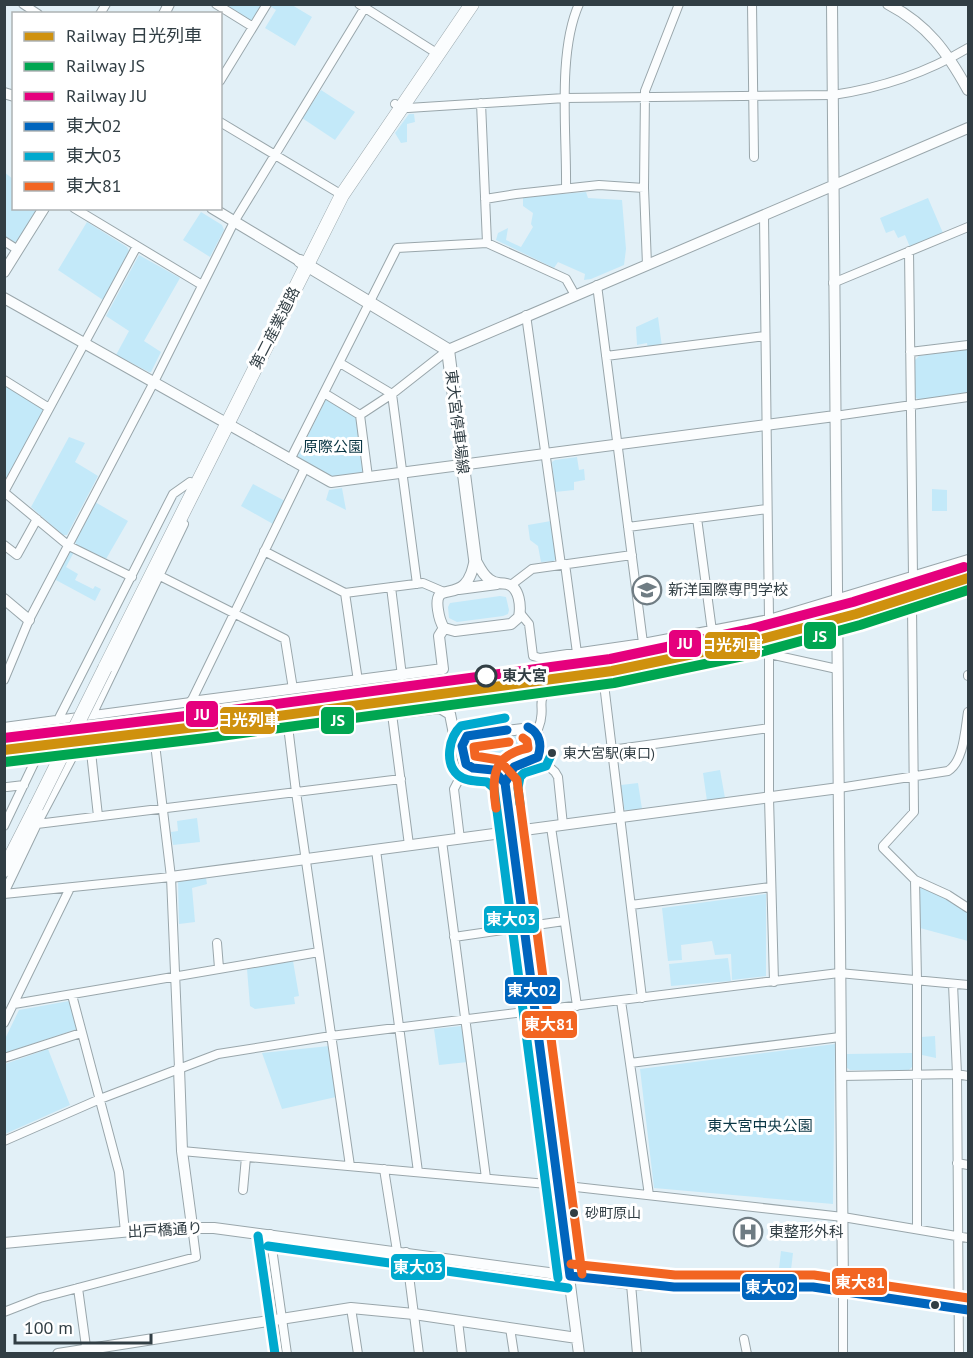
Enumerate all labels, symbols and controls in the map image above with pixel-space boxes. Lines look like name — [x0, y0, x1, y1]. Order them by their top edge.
legend — [12, 12, 222, 210]
text: Railway 日光列車 — [66, 24, 202, 47]
text: Railway JS — [66, 54, 145, 77]
text: Railway JU — [66, 84, 147, 107]
text: 東大02 — [66, 114, 122, 137]
text: 東大03 — [66, 144, 122, 167]
text: 東大81 — [66, 174, 122, 197]
street label: 第二産業道路 — [246, 283, 303, 372]
street label: 東大宮停車場線 — [442, 369, 473, 475]
park label: 原際公園 — [303, 437, 363, 456]
school or university icon: 新洋国際専門学校 — [631, 574, 663, 606]
place label: 新洋国際専門学校 — [668, 580, 788, 599]
line badge: JS — [803, 621, 837, 650]
text: JS — [812, 626, 827, 646]
line badge: JU — [668, 629, 702, 658]
line badge: 日光列車 — [704, 631, 761, 660]
text: JU — [676, 633, 693, 653]
text: 日光列車 — [700, 635, 764, 655]
marker: 東大宮 — [475, 665, 497, 687]
place label: 東大宮 — [502, 666, 547, 685]
line badge: JU — [185, 700, 219, 728]
text: JU — [193, 704, 210, 724]
line badge: 日光列車 — [219, 706, 276, 735]
line badge: JS — [320, 706, 355, 735]
text: 日光列車 — [216, 710, 280, 730]
text: JS — [330, 710, 345, 730]
place label: 東大宮駅(東口) — [563, 744, 655, 762]
marker: 東大宮駅(東口) — [546, 747, 558, 759]
line badge: 東大03 — [483, 905, 540, 934]
text: 東大03 — [486, 909, 536, 929]
line badge: 東大02 — [504, 976, 561, 1005]
text: 東大02 — [507, 980, 557, 1000]
line badge: 東大81 — [521, 1010, 578, 1039]
text: 東大81 — [524, 1014, 574, 1034]
park label: 東大宮中央公園 — [707, 1116, 813, 1135]
place label: 砂町原山 — [585, 1204, 641, 1222]
marker: 砂町原山 — [568, 1207, 580, 1219]
hospital icon: 東整形外科 — [732, 1216, 764, 1248]
street label: 出戸橋通り — [127, 1218, 203, 1241]
place label: 東整形外科 — [769, 1222, 844, 1241]
line badge: 東大03 — [390, 1253, 446, 1281]
text: 東大03 — [393, 1257, 443, 1277]
line badge: 東大81 — [831, 1267, 888, 1296]
text: 東大81 — [835, 1272, 885, 1292]
line badge: 東大02 — [741, 1273, 798, 1301]
text: 東大02 — [745, 1277, 795, 1297]
unlabelled marker — [929, 1299, 941, 1311]
scale bar — [15, 1307, 152, 1345]
text: 100 m — [24, 1316, 73, 1339]

